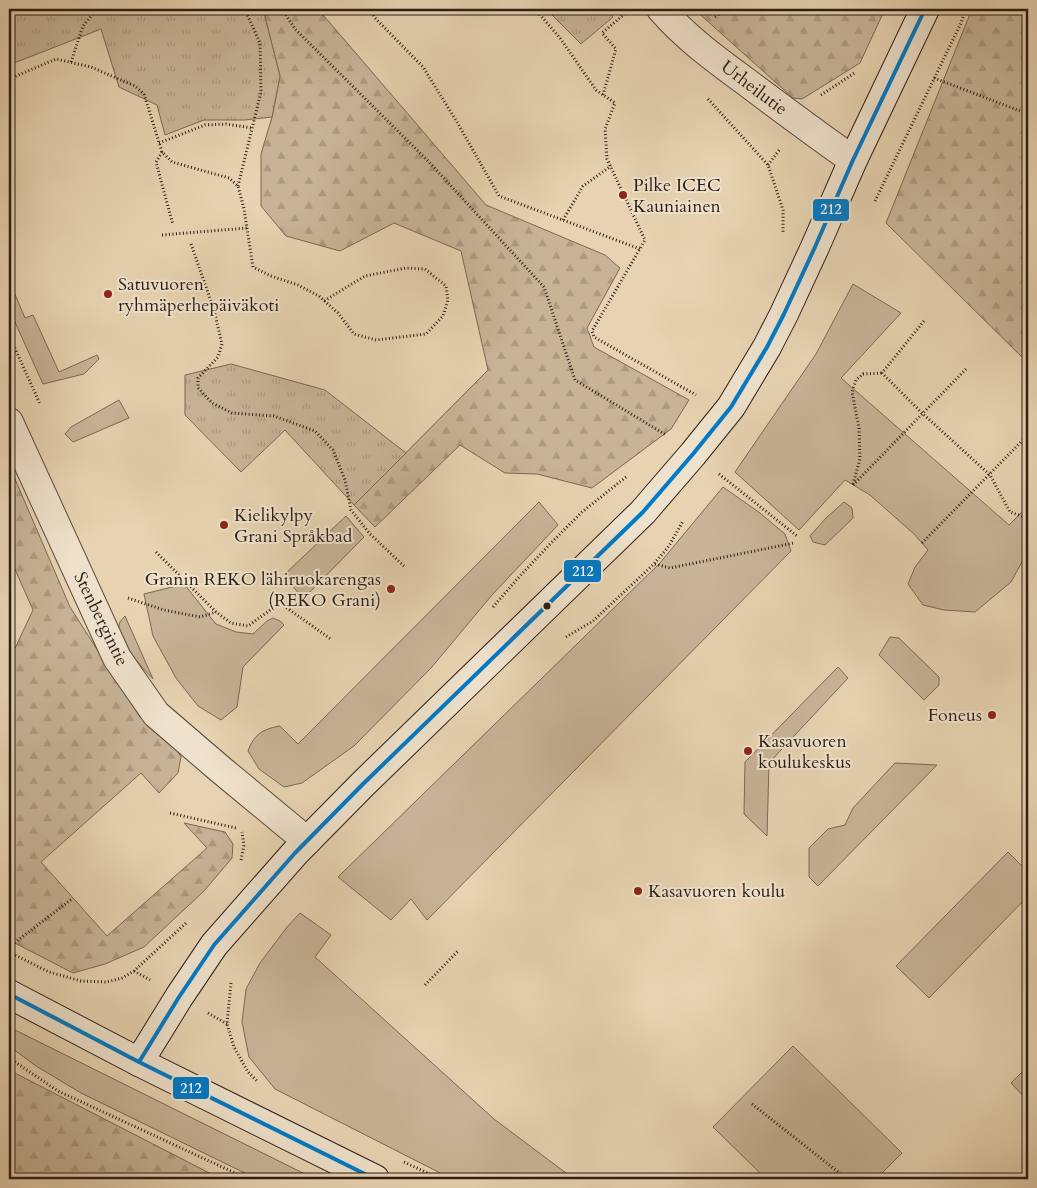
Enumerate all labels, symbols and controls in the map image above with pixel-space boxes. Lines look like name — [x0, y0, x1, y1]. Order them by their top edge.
street label: Urheilutie — [715, 55, 793, 121]
place label: Pilke ICEC Kauniainen — [633, 173, 722, 219]
marker: Pilke ICEC Kauniainen — [617, 189, 629, 201]
line badge: 212 — [812, 198, 850, 222]
text: 212 — [820, 200, 842, 219]
place label: Satuvuoren ryhmäperhepäiväkoti — [118, 272, 279, 318]
marker: Satuvuoren ryhmäperhepäiväkoti — [102, 288, 114, 300]
place label: Kielikylpy Grani Språkbad — [234, 503, 353, 549]
marker: Kielikylpy Grani Språkbad — [218, 519, 230, 531]
line badge: 212 — [563, 559, 602, 583]
text: 212 — [572, 562, 594, 581]
place label: Granin REKO lähiruokarengas (REKO Grani) — [145, 567, 381, 613]
street label: Stenbergintie — [67, 568, 135, 670]
marker: Granin REKO lähiruokarengas (REKO Grani) — [385, 583, 397, 595]
unlabelled marker — [542, 601, 552, 611]
place label: Foneus — [928, 703, 982, 728]
marker: Foneus — [986, 709, 998, 721]
place label: Kasavuoren koulukeskus — [758, 729, 851, 775]
marker: Kasavuoren koulukeskus — [742, 745, 754, 757]
place label: Kasavuoren koulu — [648, 879, 785, 904]
marker: Kasavuoren koulu — [632, 885, 644, 897]
line badge: 212 — [172, 1076, 210, 1100]
text: 212 — [180, 1079, 202, 1098]

